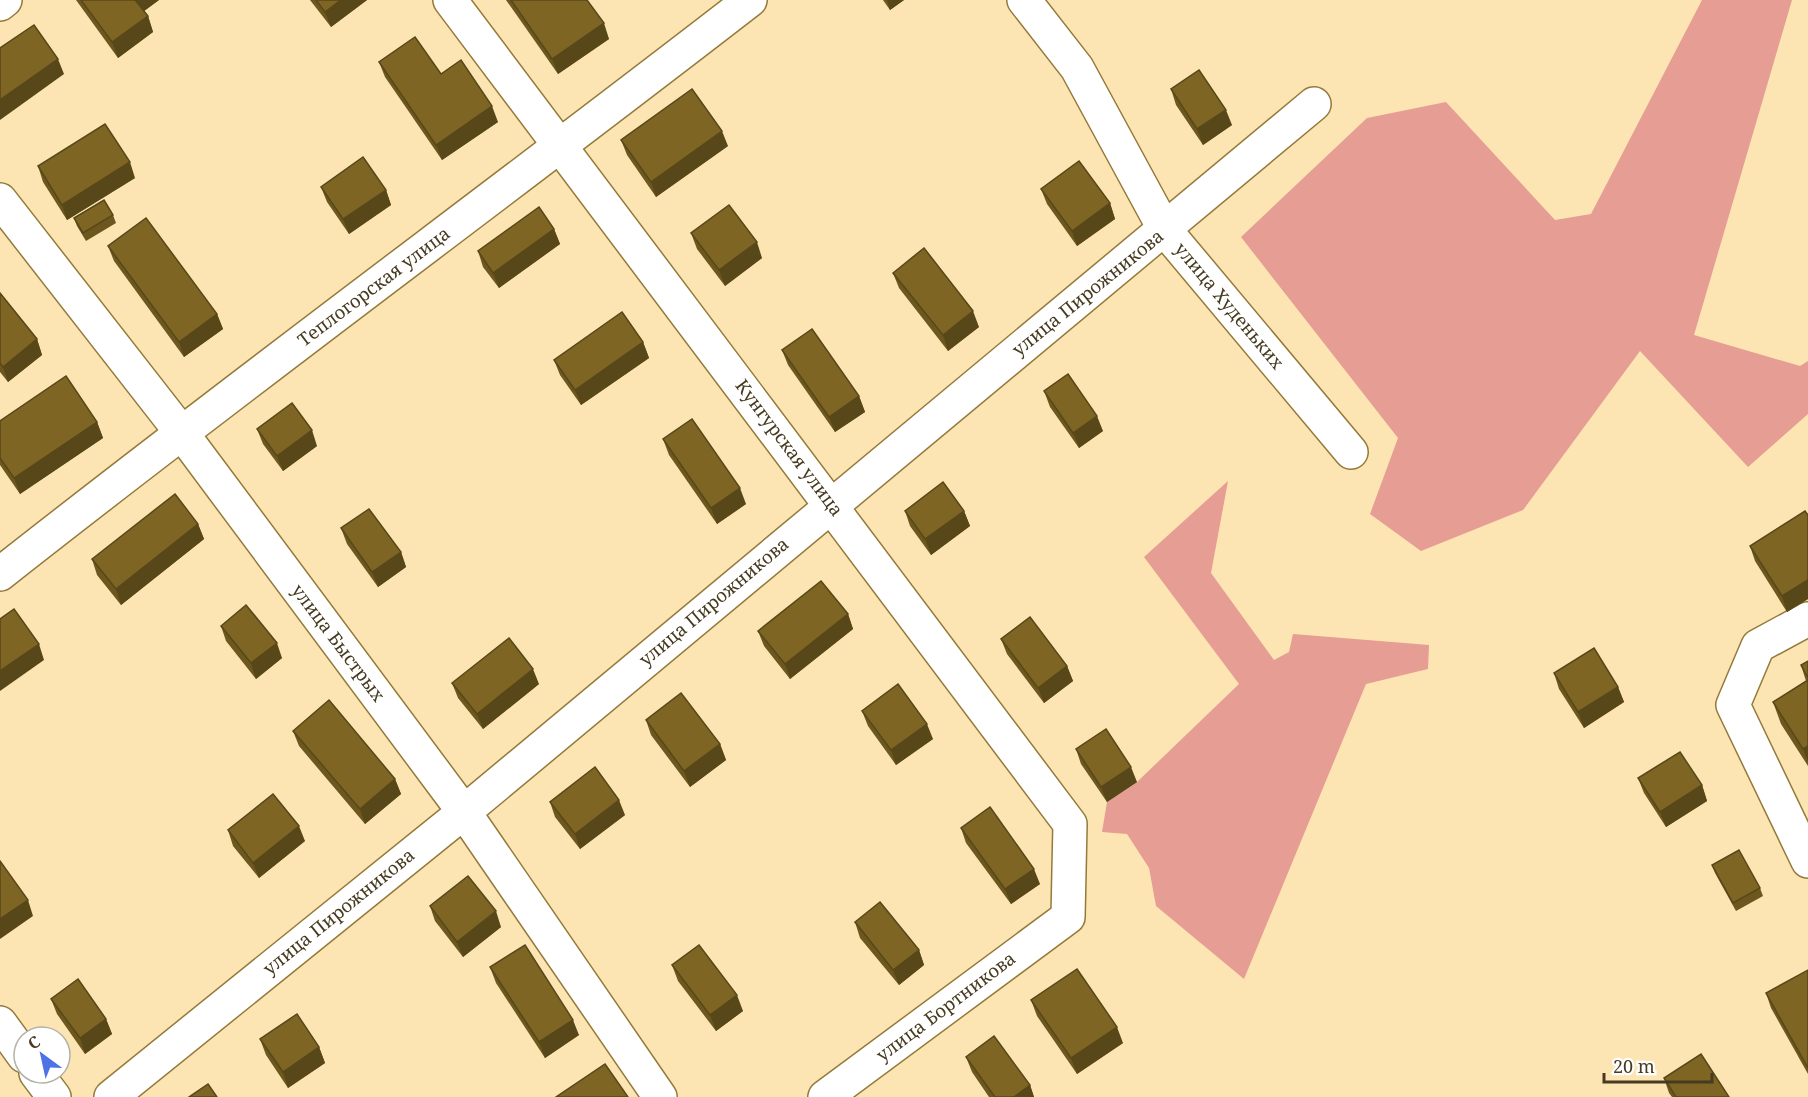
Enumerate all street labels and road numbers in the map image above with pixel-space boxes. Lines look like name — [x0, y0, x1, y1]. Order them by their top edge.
street label: Теплогорская улица — [292, 221, 454, 351]
street label: улица Пирожникова — [1007, 224, 1168, 361]
street label: улица Худеньких — [1170, 237, 1290, 374]
street label: Кунгурская улица — [730, 374, 849, 521]
street label: улица Пирожникова — [634, 532, 793, 671]
street label: улица Быстрых — [287, 579, 391, 707]
street label: улица Пирожникова — [258, 843, 419, 980]
street label: улица Бортникова — [871, 946, 1020, 1066]

